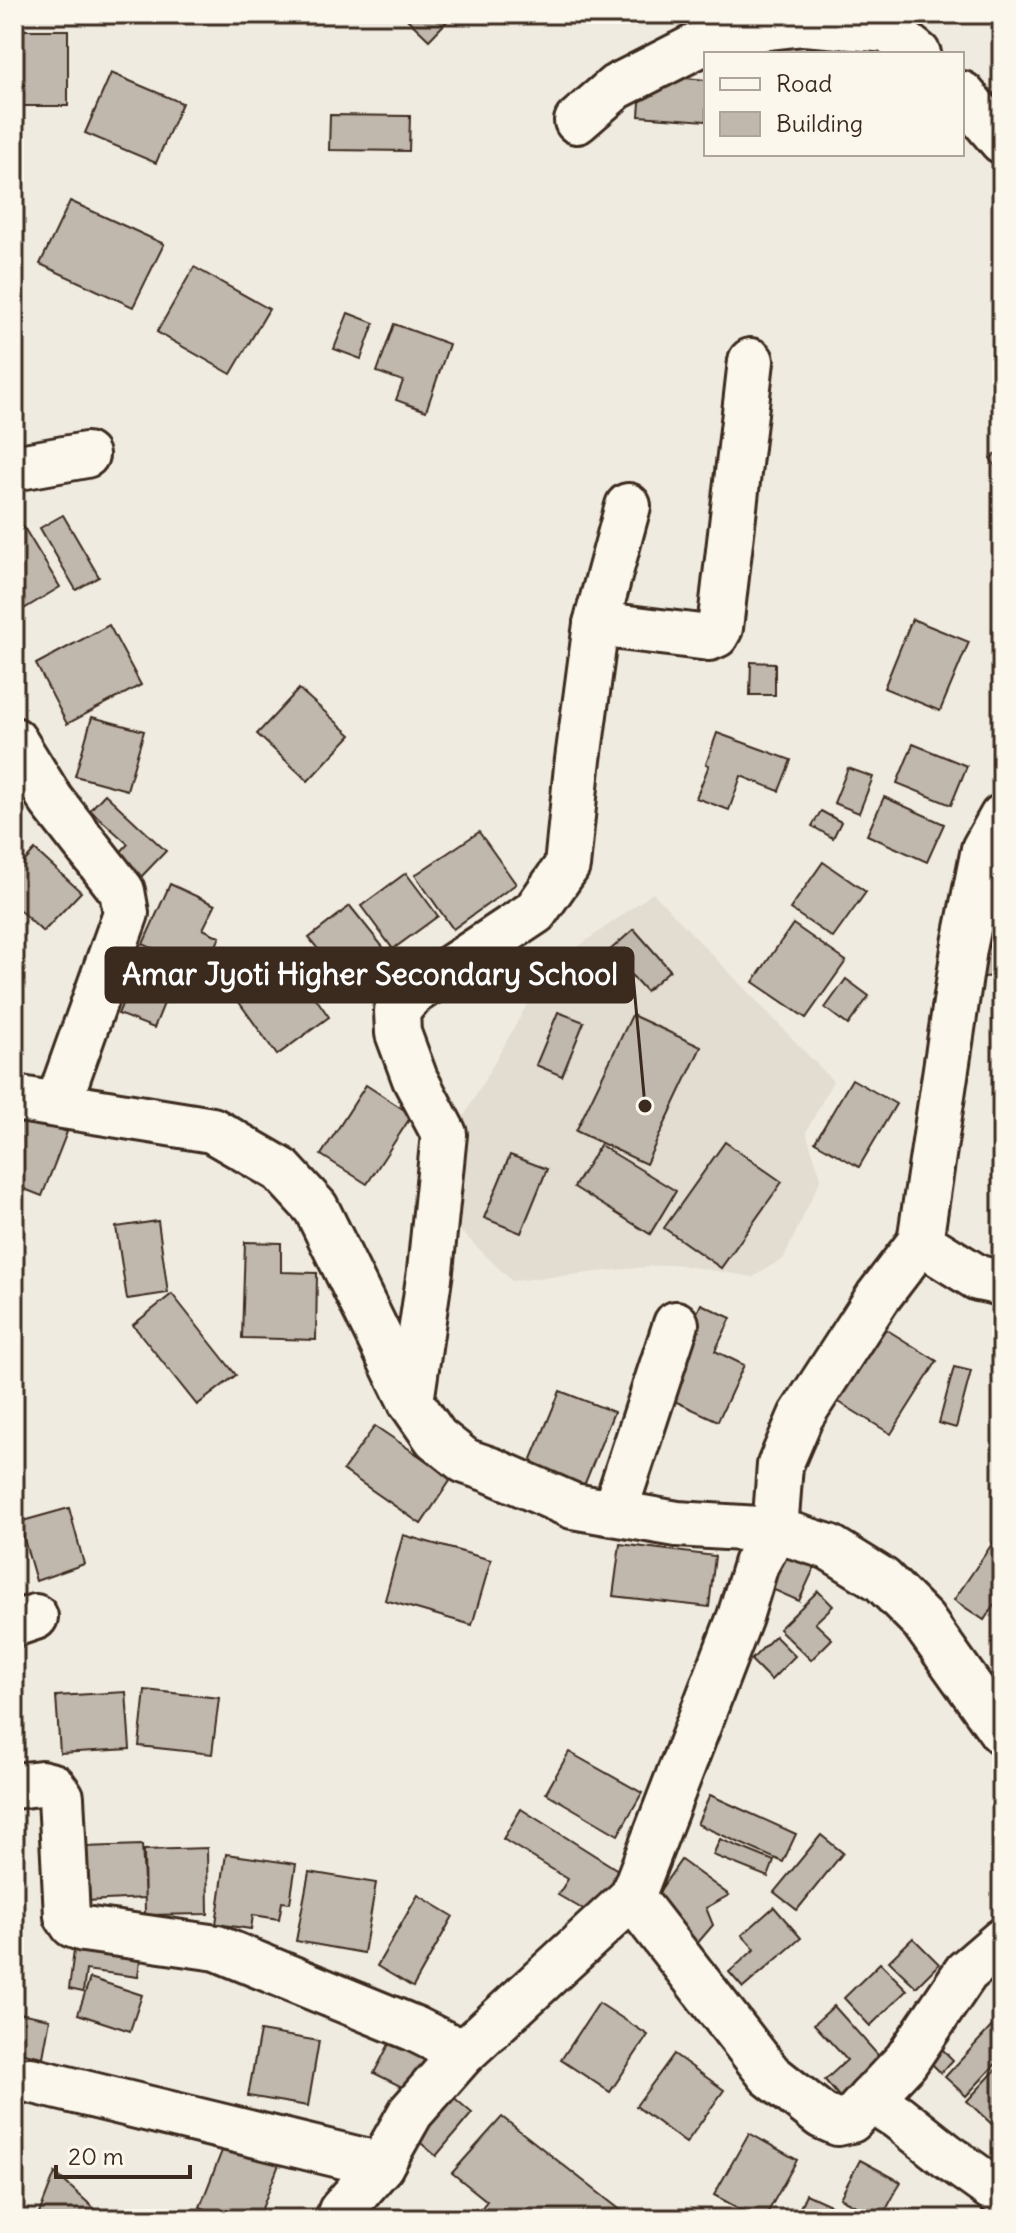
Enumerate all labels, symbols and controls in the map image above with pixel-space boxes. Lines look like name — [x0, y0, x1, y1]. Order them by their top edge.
legend — [704, 52, 964, 156]
text: Road — [776, 68, 832, 98]
text: Building — [776, 108, 863, 138]
callout: Amar Jyoti Higher Secondary School — [106, 948, 633, 1002]
text: Amar Jyoti Higher Secondary School — [122, 955, 618, 993]
scale bar — [56, 2129, 190, 2179]
text: 20 m — [68, 2141, 124, 2171]

